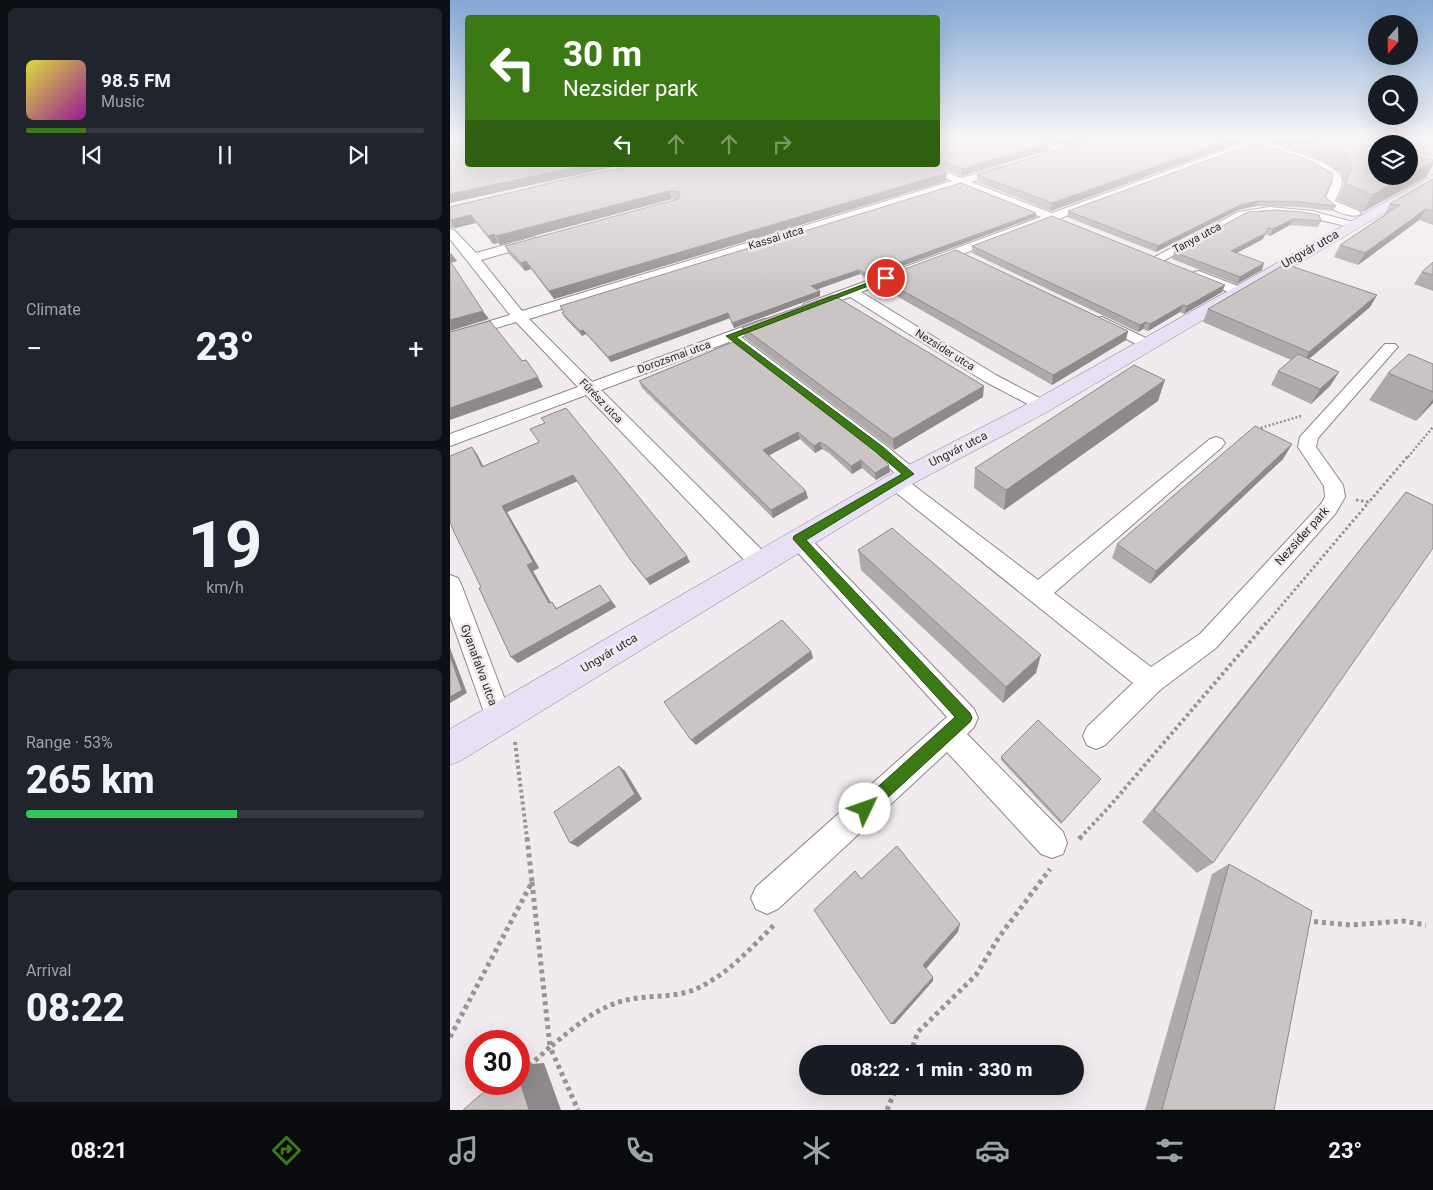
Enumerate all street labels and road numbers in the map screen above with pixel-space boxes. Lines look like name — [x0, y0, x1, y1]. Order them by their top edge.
street label: Tanya utca — [1170, 220, 1224, 256]
street label: Kassai utca — [747, 223, 805, 253]
street label: Ungvár utca — [1279, 227, 1341, 271]
street label: Nezsider utca — [913, 327, 977, 373]
street label: Dorozsmai utca — [636, 338, 712, 376]
street label: Fűrész utca — [577, 376, 625, 426]
street label: Ungvár utca — [926, 428, 990, 470]
street label: Nezsider park — [1272, 503, 1332, 568]
street label: Gyanafalva utca — [458, 622, 500, 708]
street label: Ungvár utca — [578, 631, 640, 675]

